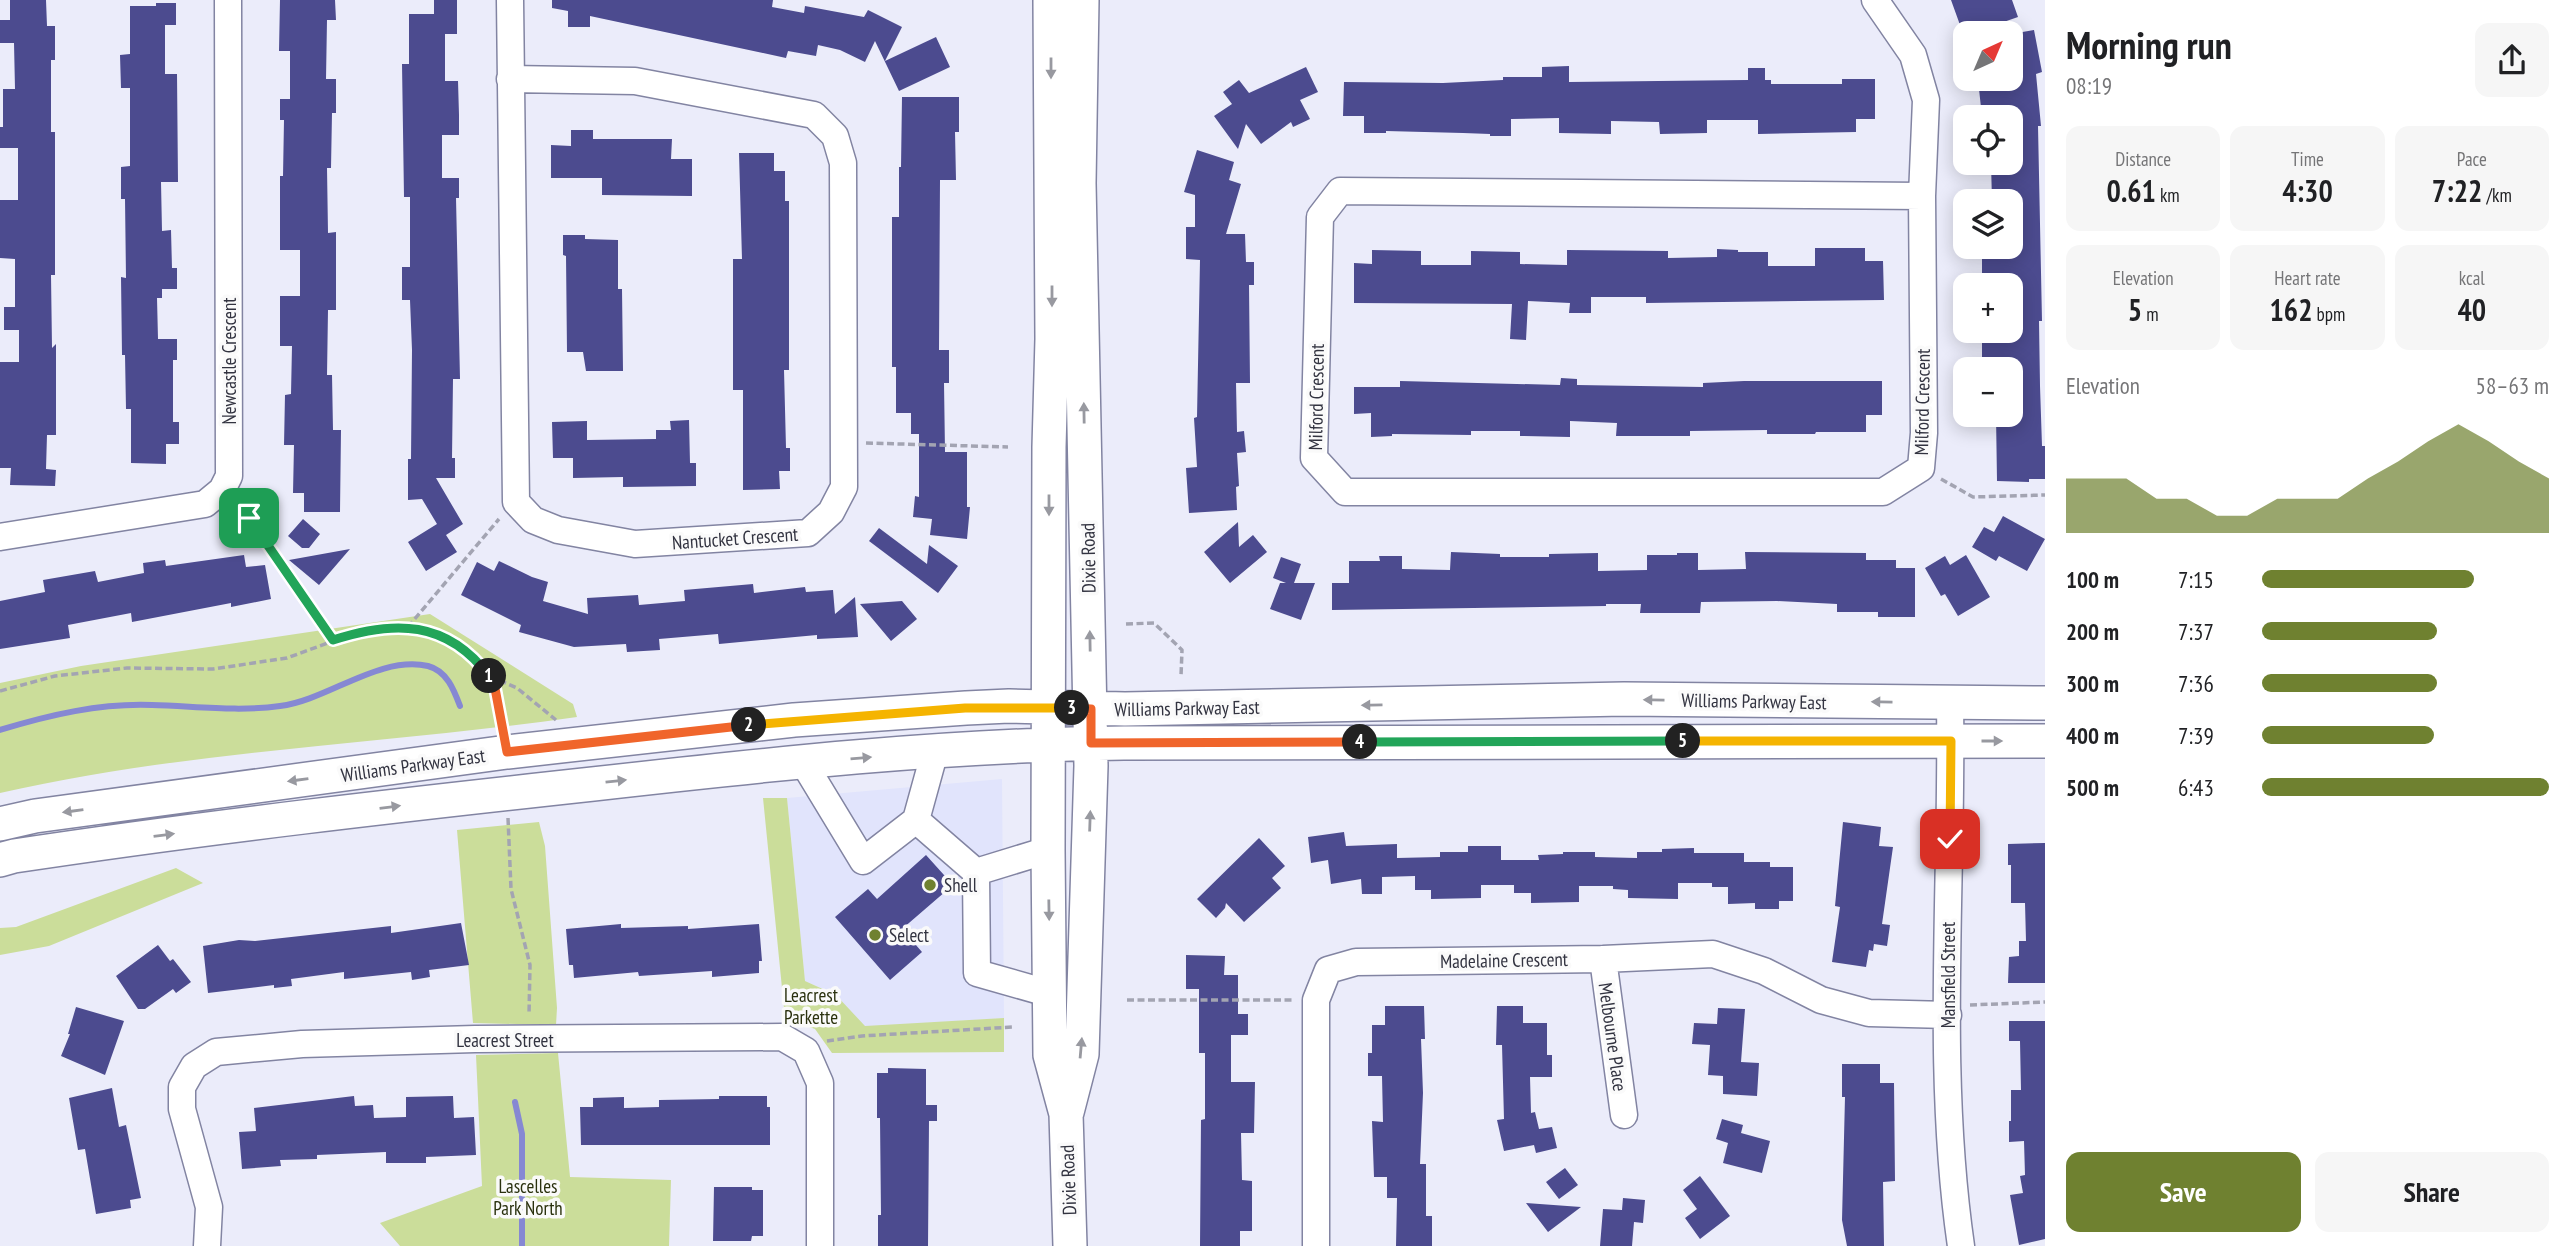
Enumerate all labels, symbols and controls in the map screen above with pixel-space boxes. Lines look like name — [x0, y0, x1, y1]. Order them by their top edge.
text: Morning run — [2066, 20, 2232, 69]
north arrow — [1953, 21, 2023, 91]
map controls — [1953, 21, 2023, 427]
button: share — [2475, 23, 2549, 97]
one-way arrow — [1045, 57, 1057, 79]
text: 08:19 — [2066, 71, 2112, 100]
button: locate — [1953, 105, 2023, 175]
text: Distance — [2115, 147, 2171, 171]
text: Time — [2291, 147, 2324, 171]
text: Pace — [2457, 147, 2487, 171]
text: 0.61 — [2107, 171, 2156, 210]
text: 4:30 — [2282, 171, 2333, 210]
text: 7:22 — [2432, 171, 2482, 210]
text: km — [2156, 183, 2180, 207]
text: /km — [2482, 183, 2512, 207]
button: layers — [1953, 189, 2023, 259]
text: Elevation — [2113, 266, 2174, 290]
text: Heart rate — [2274, 266, 2341, 290]
text: kcal — [2459, 266, 2485, 290]
button: + — [1953, 273, 2023, 343]
one-way arrow — [1046, 285, 1058, 307]
text: 5 — [2128, 290, 2142, 329]
text: 162 — [2270, 290, 2313, 329]
text: 40 — [2457, 290, 2486, 329]
street label: Newcastle Crescent — [217, 297, 241, 425]
text: m — [2142, 302, 2159, 326]
text: bpm — [2313, 302, 2345, 326]
street label: Milford Crescent — [1303, 343, 1329, 451]
street label: Milford Crescent — [1909, 348, 1935, 456]
button: − — [1953, 357, 2023, 427]
text: Elevation — [2066, 371, 2140, 400]
text: 58–63 m — [2476, 371, 2549, 400]
one-way arrow — [1079, 402, 1090, 424]
pin — [219, 488, 279, 548]
one-way arrow — [1043, 495, 1055, 517]
icon: arrive — [230, 499, 268, 537]
street label: Nantucket Crescent — [671, 522, 800, 554]
street label: Dixie Road — [1075, 523, 1101, 593]
text: 100 m — [2066, 565, 2119, 594]
text: 7:15 — [2178, 565, 2214, 594]
text: 200 m — [2066, 617, 2119, 646]
text: 7:37 — [2178, 617, 2214, 646]
one-way arrow — [1084, 629, 1096, 651]
pin: 1 — [472, 658, 506, 694]
text: 1 — [484, 663, 493, 687]
text: 300 m — [2066, 669, 2119, 698]
text: 7:36 — [2178, 669, 2214, 698]
street label: Williams Parkway East — [1681, 688, 1828, 714]
pin: 3 — [1054, 690, 1090, 726]
one-way arrow — [1643, 694, 1665, 706]
text: 3 — [1067, 695, 1076, 719]
street label: Williams Parkway East — [1114, 695, 1261, 721]
one-way arrow — [1871, 696, 1893, 708]
one-way arrow — [1361, 699, 1383, 710]
pin: 2 — [732, 708, 766, 742]
text: 2 — [744, 712, 753, 736]
text: 400 m — [2066, 721, 2119, 750]
text: 7:39 — [2178, 721, 2214, 750]
pin: 4 — [1342, 724, 1378, 760]
pin: 5 — [1666, 724, 1700, 758]
text: 5 — [1678, 728, 1687, 752]
text: 4 — [1355, 729, 1364, 753]
one-way arrow — [1981, 735, 2003, 747]
street label: Williams Parkway East — [339, 743, 487, 787]
one-way arrow — [850, 752, 872, 763]
text: 500 m — [2066, 773, 2119, 802]
text: 6:43 — [2178, 773, 2214, 802]
one-way arrow — [287, 775, 309, 786]
one-way arrow — [605, 775, 627, 786]
one-way arrow — [379, 802, 401, 813]
one-way arrow — [62, 806, 84, 817]
one-way arrow — [1084, 809, 1095, 831]
pin — [1920, 809, 1980, 869]
icon: check — [1931, 820, 1969, 858]
one-way arrow — [153, 829, 175, 840]
place label: Shell — [944, 873, 978, 897]
marker: Shell — [922, 877, 938, 893]
one-way arrow — [1043, 899, 1055, 921]
street label: Mansfield Street — [1936, 921, 1960, 1028]
place label: Select — [889, 923, 930, 947]
marker: Select — [867, 927, 883, 943]
street label: Madelaine Crescent — [1440, 947, 1569, 973]
street label: Melbourne Place — [1594, 981, 1633, 1093]
park label: Leacrest Parkette — [784, 983, 839, 1029]
street label: Leacrest Street — [456, 1028, 554, 1052]
one-way arrow — [1076, 1037, 1087, 1059]
street label: Dixie Road — [1055, 1144, 1081, 1216]
button: Save — [2066, 1152, 2301, 1232]
button: Share — [2315, 1152, 2549, 1232]
park label: Lascelles Park North — [493, 1174, 563, 1220]

